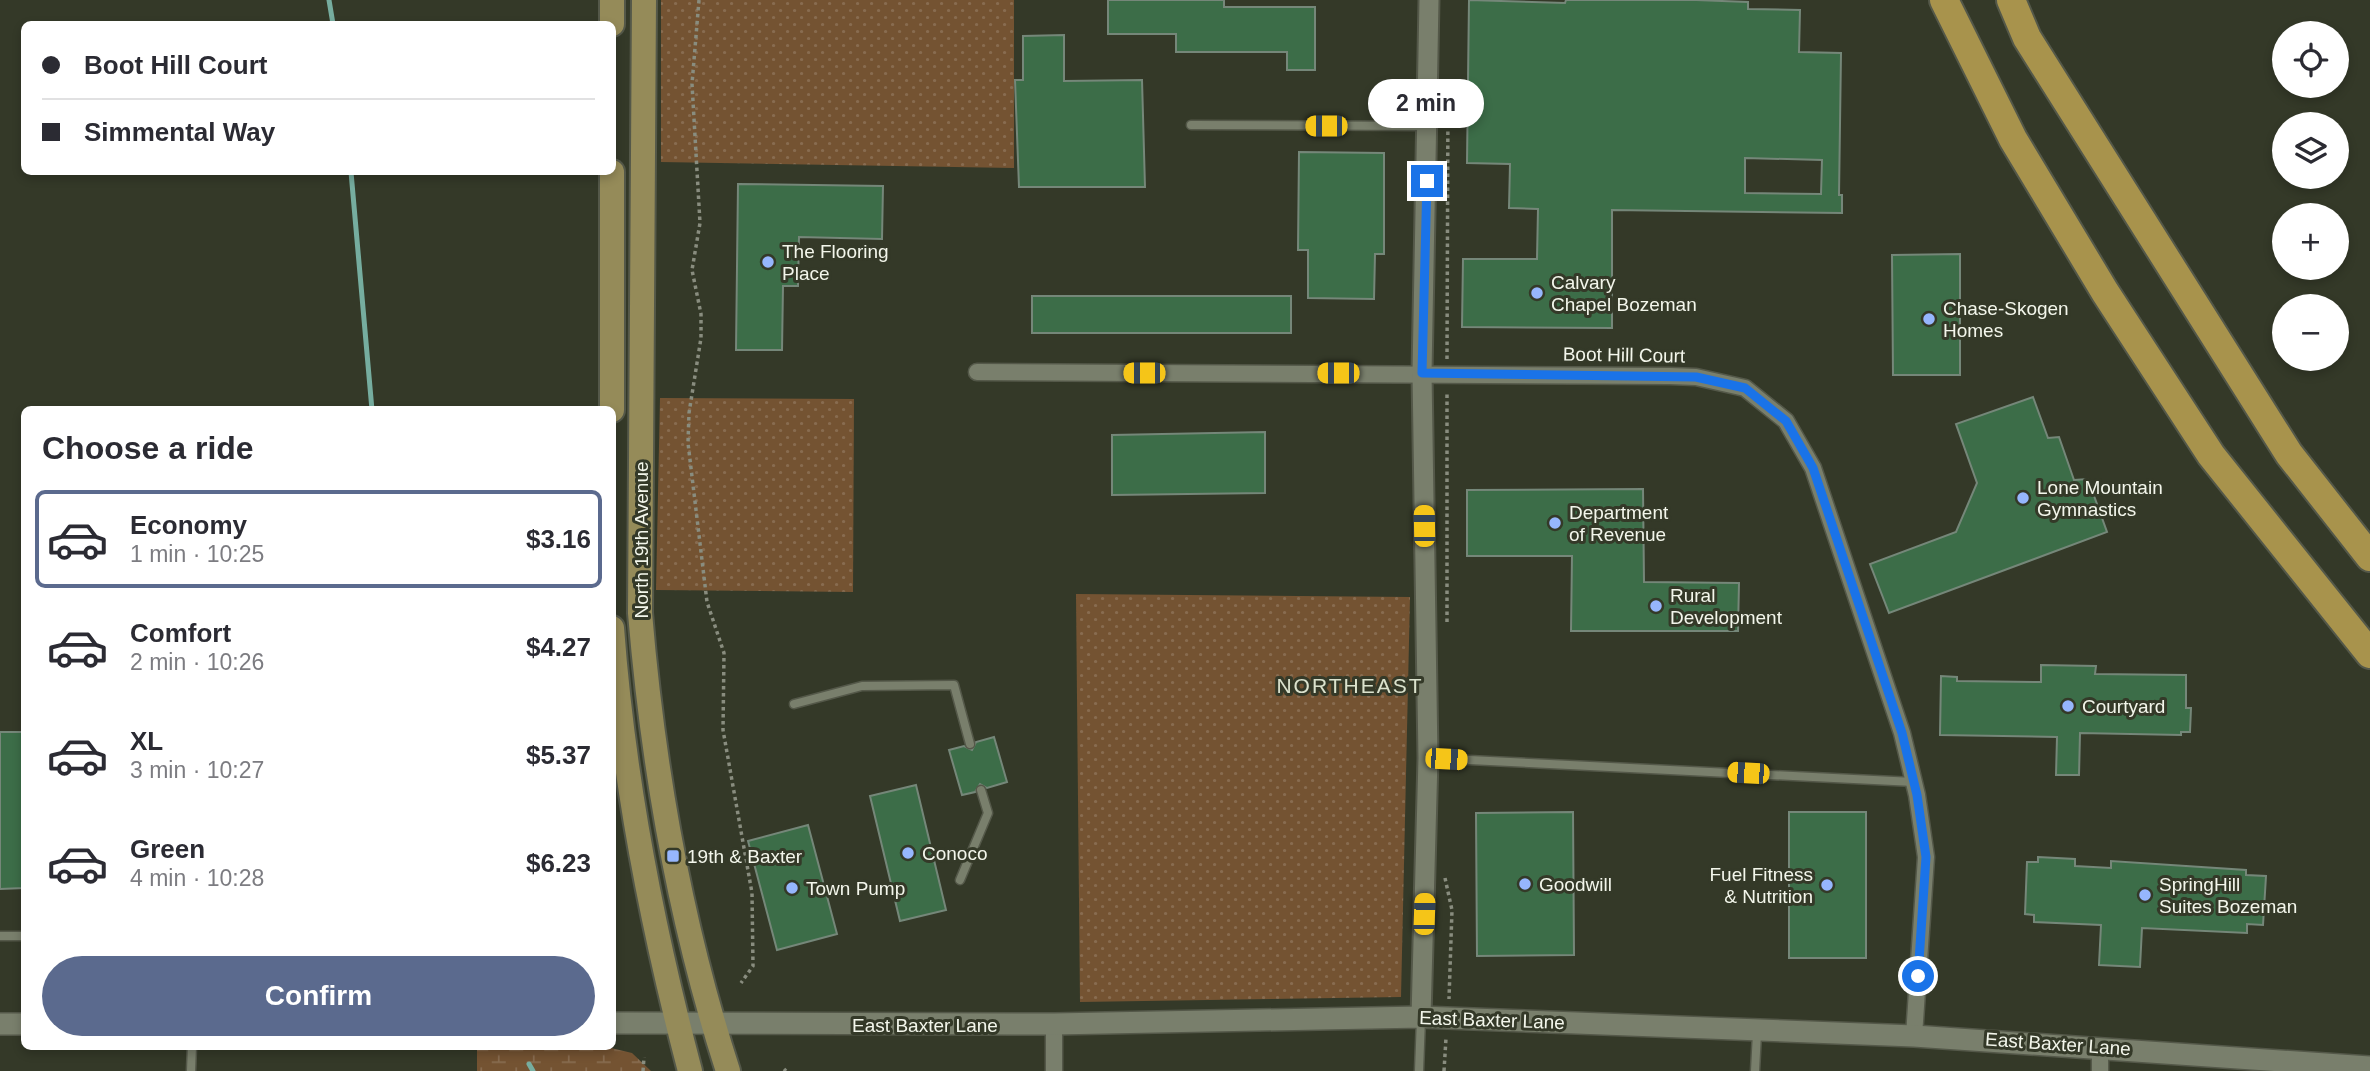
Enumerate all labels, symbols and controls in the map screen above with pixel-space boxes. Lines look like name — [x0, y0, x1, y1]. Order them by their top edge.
map controls — [2272, 21, 2349, 371]
button: locate — [2272, 21, 2349, 98]
text: Boot Hill Court — [84, 50, 267, 80]
callout: 2 min — [1369, 80, 1485, 128]
text: 2 min — [1396, 90, 1456, 116]
button: layers — [2272, 112, 2349, 189]
car — [1306, 116, 1348, 137]
text: Simmental Way — [84, 117, 275, 147]
route end — [1411, 165, 1443, 197]
button: + — [2272, 203, 2349, 280]
place label: The Flooring Place — [782, 241, 889, 284]
marker: The Flooring Place — [760, 254, 776, 270]
place label: Calvary Chapel Bozeman — [1551, 272, 1697, 315]
marker: Calvary Chapel Bozeman — [1529, 285, 1545, 301]
button: − — [2272, 294, 2349, 371]
place label: Chase-Skogen Homes — [1943, 298, 2069, 341]
marker: Chase-Skogen Homes — [1921, 311, 1937, 327]
street label: Boot Hill Court — [1563, 343, 1686, 367]
car — [1124, 363, 1166, 384]
car — [1318, 363, 1360, 384]
text: Choose a ride — [42, 430, 254, 466]
street label: North 19th Avenue — [631, 461, 652, 619]
place label: Lone Mountain Gymnastics — [2037, 477, 2163, 520]
marker: Lone Mountain Gymnastics — [2015, 490, 2031, 506]
place label: Department of Revenue — [1569, 502, 1669, 545]
car — [1414, 505, 1435, 547]
icon: car — [46, 508, 109, 571]
text: Economy — [130, 510, 247, 540]
marker: Department of Revenue — [1547, 515, 1563, 531]
text: $3.16 — [526, 524, 591, 554]
text: 1 min · 10:25 — [130, 541, 264, 567]
place label: Rural Development — [1670, 585, 1783, 628]
marker: Rural Development — [1648, 598, 1664, 614]
icon: car — [46, 616, 109, 679]
text: Comfort — [130, 618, 231, 648]
text: $4.27 — [526, 632, 591, 662]
text: 2 min · 10:26 — [130, 649, 264, 675]
district label: NORTHEAST — [1276, 674, 1424, 697]
place label: Courtyard — [2082, 696, 2165, 717]
marker: Courtyard — [2060, 698, 2076, 714]
icon: car — [46, 724, 109, 787]
text: XL — [130, 726, 163, 756]
text: $5.37 — [526, 740, 591, 770]
car — [1425, 747, 1468, 771]
text: 3 min · 10:27 — [130, 757, 264, 783]
car — [1727, 761, 1770, 785]
icon: car — [46, 832, 109, 895]
text: Green — [130, 834, 205, 864]
place label: Conoco — [922, 843, 988, 864]
marker: Conoco — [900, 845, 916, 861]
place label: 19th & Baxter — [687, 846, 803, 867]
text: $6.23 — [526, 848, 591, 878]
marker: 19th & Baxter — [665, 848, 681, 864]
place label: Fuel Fitness & Nutrition — [1710, 864, 1813, 907]
text: 4 min · 10:28 — [130, 865, 264, 891]
place label: Goodwill — [1539, 874, 1612, 895]
place label: SpringHill Suites Bozeman — [2159, 874, 2297, 917]
marker: Goodwill — [1517, 876, 1533, 892]
marker: Fuel Fitness & Nutrition — [1819, 877, 1835, 893]
place label: Town Pump — [806, 878, 905, 899]
marker: Town Pump — [784, 880, 800, 896]
marker: SpringHill Suites Bozeman — [2137, 887, 2153, 903]
car — [1413, 893, 1436, 935]
button: Confirm — [42, 956, 595, 1036]
route start — [1902, 960, 1934, 992]
street label: East Baxter Lane — [1419, 1007, 1565, 1033]
street label: East Baxter Lane — [852, 1015, 998, 1036]
street label: East Baxter Lane — [1985, 1028, 2131, 1060]

